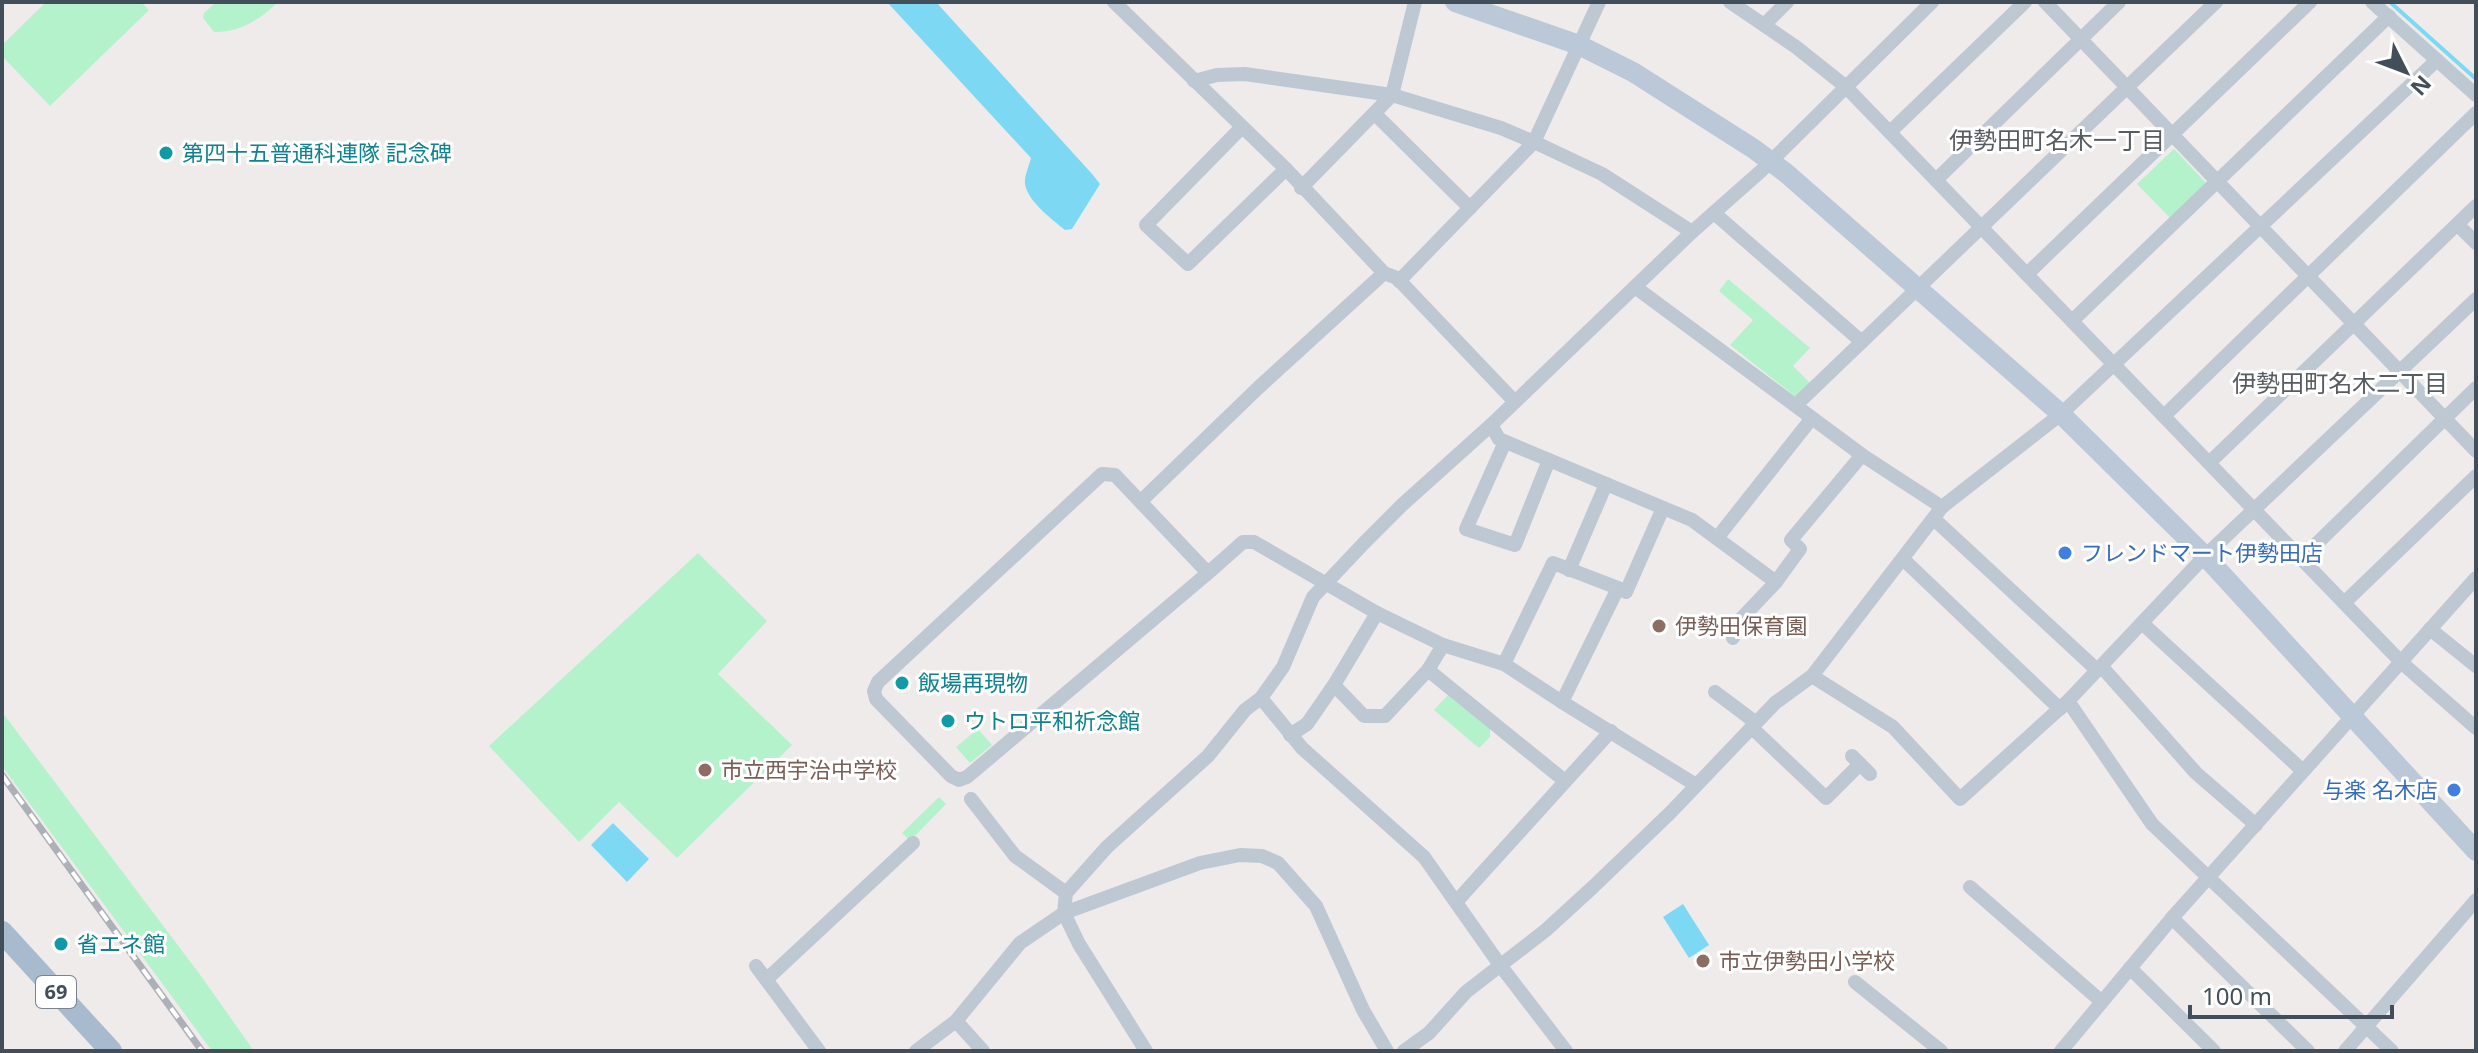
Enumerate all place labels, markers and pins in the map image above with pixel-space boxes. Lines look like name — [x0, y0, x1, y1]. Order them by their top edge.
place label: 第四十五普通科連隊 記念碑 — [182, 137, 452, 167]
marker: 第四十五普通科連隊 記念碑 — [157, 144, 175, 162]
place label: フレンドマート伊勢田店 — [2081, 537, 2323, 567]
marker: フレンドマート伊勢田店 — [2056, 544, 2074, 562]
place label: 伊勢田保育園 — [1675, 610, 1807, 640]
marker: 伊勢田保育園 — [1650, 617, 1668, 635]
place label: 飯場再現物 — [918, 667, 1028, 697]
marker: 飯場再現物 — [893, 674, 911, 692]
place label: ウトロ平和祈念館 — [964, 705, 1140, 735]
marker: ウトロ平和祈念館 — [939, 712, 957, 730]
place label: 市立西宇治中学校 — [721, 754, 897, 784]
marker: 市立西宇治中学校 — [696, 761, 714, 779]
place label: 与楽 名木店 — [2322, 774, 2438, 804]
marker: 与楽 名木店 — [2445, 781, 2463, 799]
place label: 省エネ館 — [77, 928, 165, 958]
marker: 省エネ館 — [52, 935, 70, 953]
place label: 市立伊勢田小学校 — [1719, 945, 1895, 975]
marker: 市立伊勢田小学校 — [1694, 952, 1712, 970]

